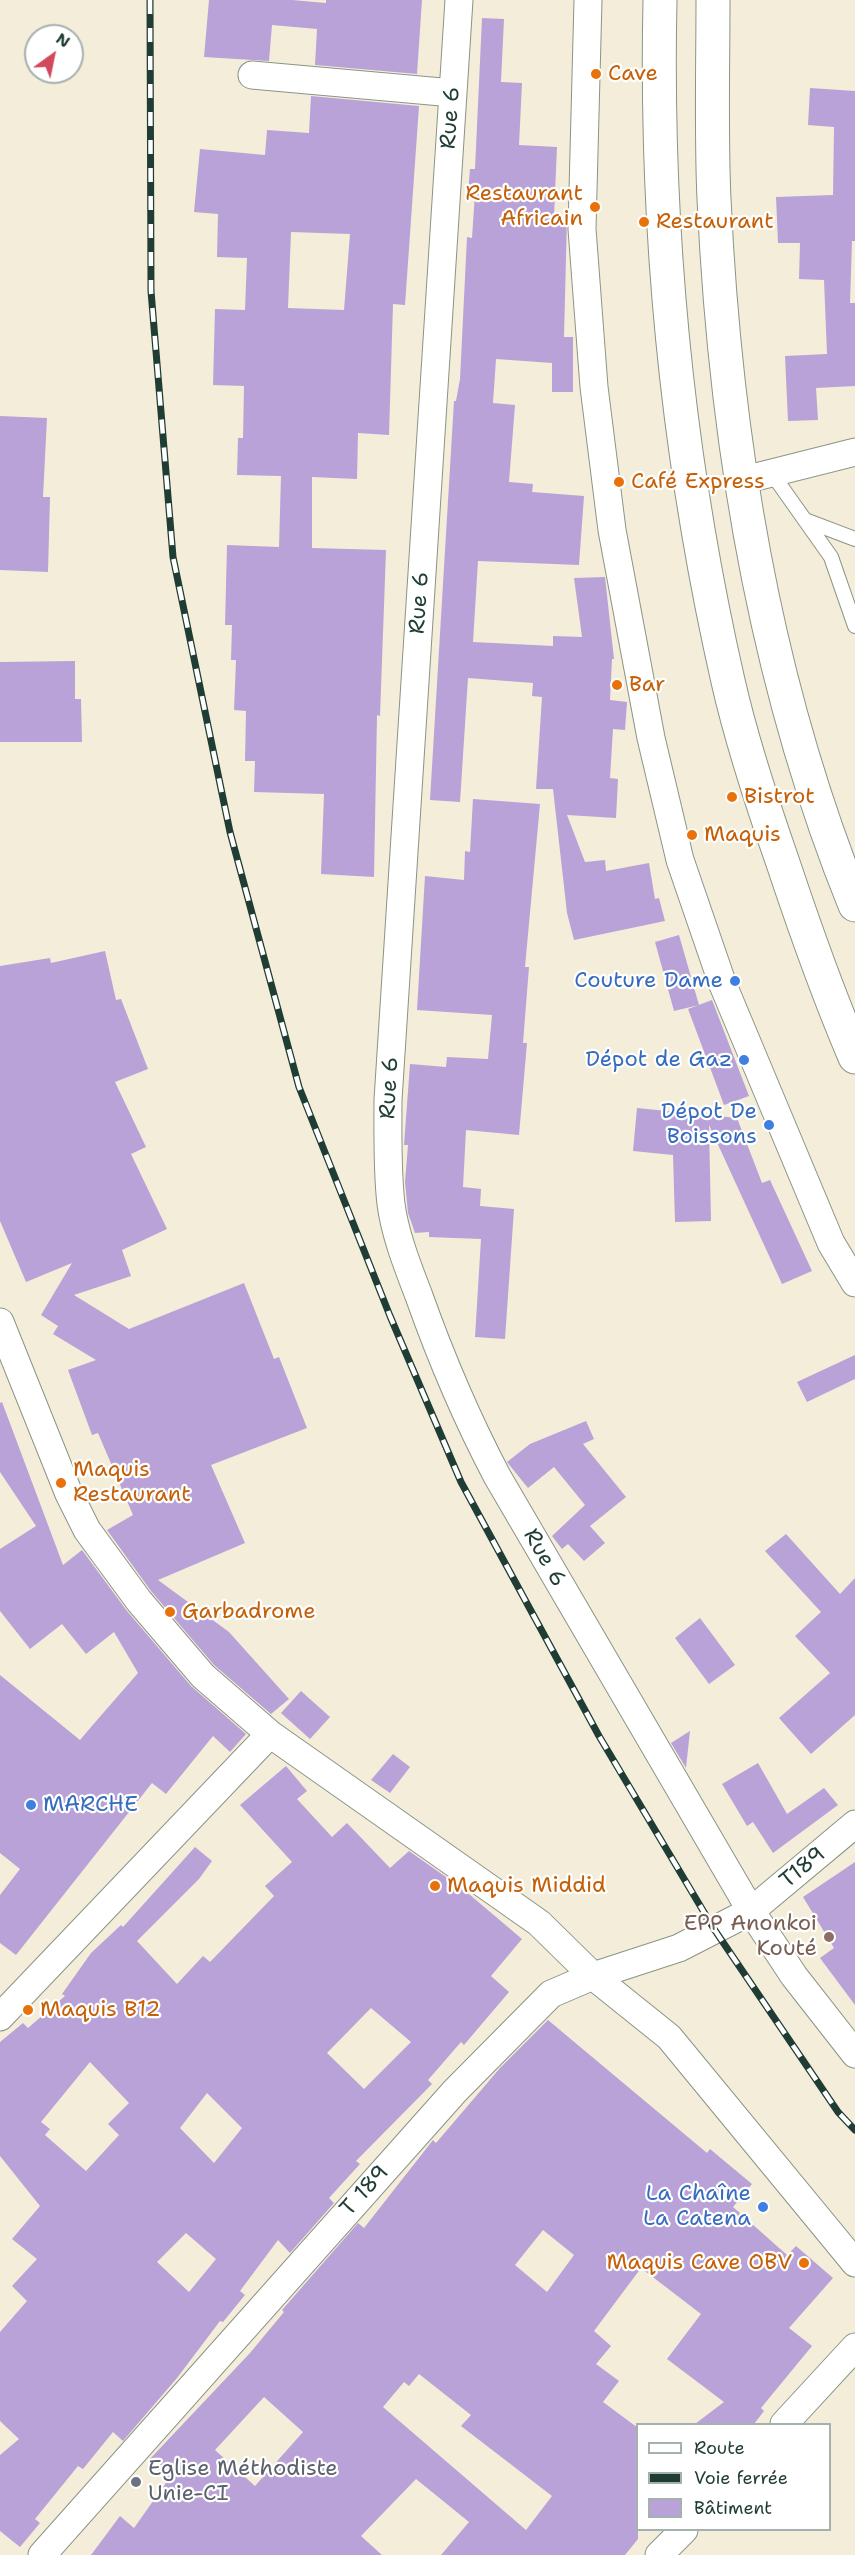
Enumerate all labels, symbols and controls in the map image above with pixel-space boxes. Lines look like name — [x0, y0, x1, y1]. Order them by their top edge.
north arrow — [24, 24, 84, 84]
text: N — [52, 28, 74, 52]
place label: Cave — [608, 61, 658, 87]
marker: Cave — [589, 67, 603, 81]
street label: Rue 6 — [436, 86, 466, 150]
place label: Restaurant Africain — [465, 181, 583, 232]
marker: Restaurant Africain — [588, 200, 602, 214]
place label: Restaurant — [656, 209, 774, 235]
marker: Restaurant — [637, 215, 651, 229]
place label: Café Express — [631, 469, 765, 495]
marker: Café Express — [612, 475, 626, 489]
street label: Rue 6 — [405, 571, 435, 635]
place label: Bar — [629, 672, 666, 698]
marker: Bar — [610, 678, 624, 692]
place label: Bistrot — [744, 784, 815, 810]
marker: Bistrot — [725, 790, 739, 804]
place label: Maquis — [704, 822, 781, 848]
marker: Maquis — [685, 828, 699, 842]
place label: Couture Dame — [574, 968, 723, 994]
marker: Couture Dame — [728, 974, 742, 988]
place label: Dépot de Gaz — [586, 1047, 732, 1073]
marker: Dépot de Gaz — [737, 1053, 751, 1067]
street label: Rue 6 — [375, 1056, 405, 1120]
place label: Dépot De Boissons — [661, 1099, 757, 1150]
marker: Dépot De Boissons — [762, 1118, 776, 1132]
place label: Maquis Restaurant — [73, 1457, 191, 1508]
marker: Maquis Restaurant — [54, 1476, 68, 1490]
street label: Rue 6 — [517, 1524, 571, 1592]
place label: Garbadrome — [182, 1599, 316, 1625]
marker: Garbadrome — [163, 1605, 177, 1619]
place label: MARCHE — [43, 1792, 138, 1818]
marker: MARCHE — [24, 1798, 38, 1812]
street label: T189 — [775, 1841, 831, 1895]
place label: Maquis Middid — [447, 1873, 606, 1899]
marker: Maquis Middid — [428, 1879, 442, 1893]
place label: EPP Anonkoi Kouté — [684, 1911, 817, 1963]
marker: EPP Anonkoi Kouté — [822, 1930, 836, 1944]
place label: Maquis B12 — [40, 1997, 161, 2023]
marker: Maquis B12 — [21, 2003, 35, 2017]
street label: T 189 — [335, 2160, 395, 2222]
place label: La Chaîne La Catena — [643, 2181, 751, 2232]
marker: La Chaîne La Catena — [756, 2200, 770, 2214]
place label: Maquis Cave OBV — [606, 2250, 792, 2276]
marker: Maquis Cave OBV — [797, 2256, 811, 2270]
legend — [636, 2423, 831, 2531]
text: Route — [694, 2436, 745, 2460]
place label: Eglise Méthodiste Unie-CI — [148, 2456, 338, 2508]
text: Voie ferrée — [694, 2466, 788, 2490]
marker: Eglise Méthodiste Unie-CI — [129, 2475, 143, 2489]
text: Bâtiment — [694, 2496, 772, 2520]

